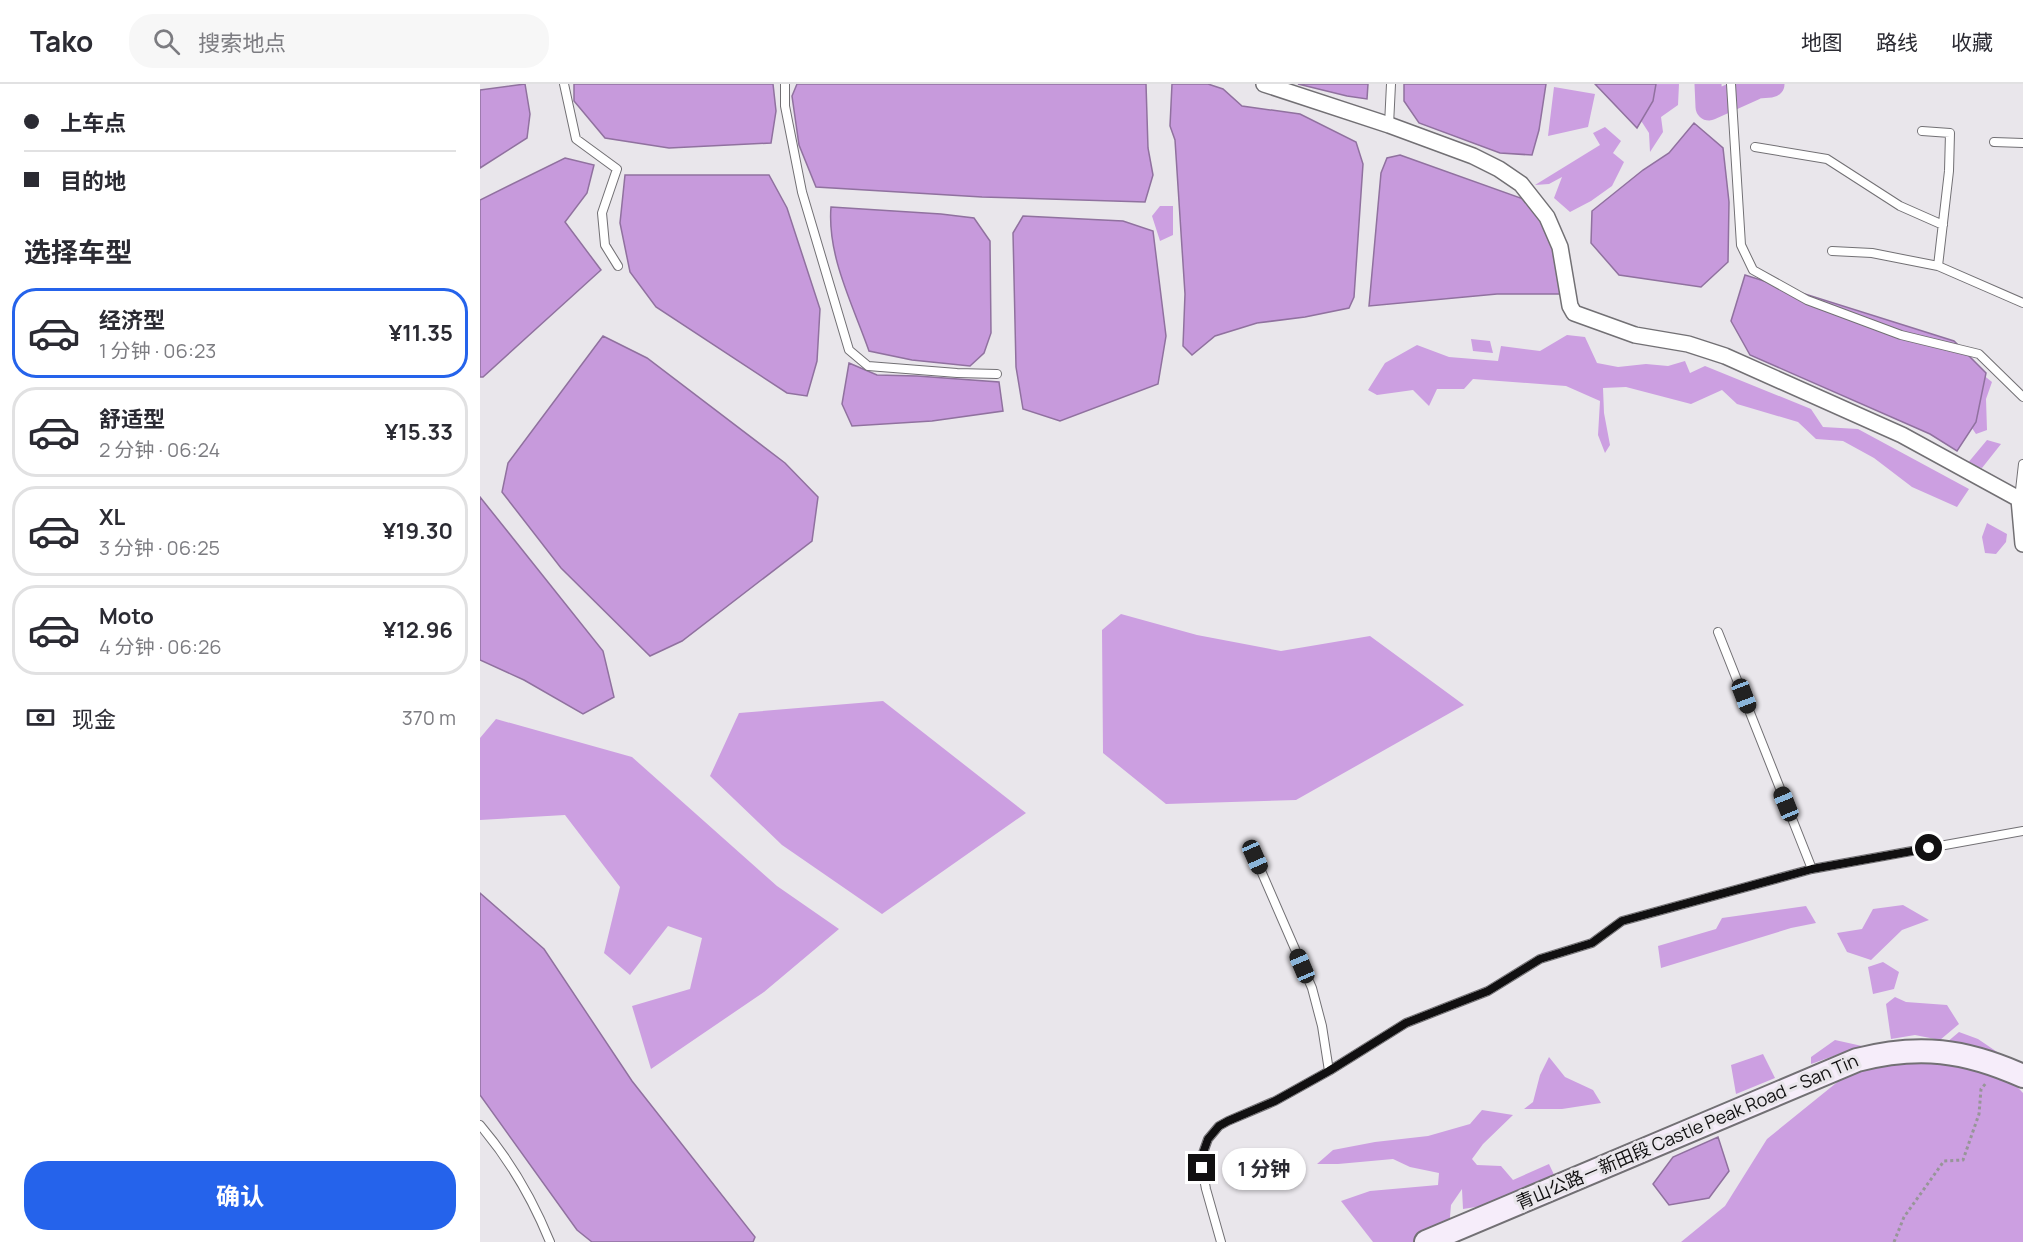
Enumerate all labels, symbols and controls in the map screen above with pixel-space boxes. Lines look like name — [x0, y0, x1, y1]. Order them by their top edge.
search box — [129, 14, 549, 68]
text: Tako — [30, 22, 93, 60]
icon: search — [150, 25, 183, 58]
text: 搜索地点 — [198, 28, 286, 58]
text: 地图 — [1801, 28, 1843, 56]
text: 路线 — [1876, 28, 1918, 56]
text: 收藏 — [1951, 28, 1993, 56]
text: 上车点 — [60, 108, 126, 138]
text: 目的地 — [60, 166, 126, 196]
text: 选择车型 — [24, 233, 132, 270]
text: 经济型 — [99, 305, 165, 335]
icon: car — [27, 306, 81, 360]
text: ¥11.35 — [389, 318, 453, 348]
text: 1 分钟 · 06:23 — [99, 337, 216, 364]
text: 舒适型 — [99, 404, 165, 434]
icon: car — [27, 405, 81, 459]
text: ¥15.33 — [385, 417, 453, 447]
text: 2 分钟 · 06:24 — [99, 436, 220, 463]
text: XL — [99, 502, 125, 532]
icon: car — [27, 504, 81, 558]
text: ¥19.30 — [382, 516, 453, 546]
text: 3 分钟 · 06:25 — [99, 534, 220, 561]
text: Moto — [99, 601, 154, 631]
icon: car — [27, 603, 81, 657]
text: ¥12.96 — [383, 615, 453, 645]
text: 4 分钟 · 06:26 — [99, 633, 222, 660]
car — [1729, 676, 1759, 716]
icon: cash — [24, 701, 57, 734]
text: 现金 — [72, 704, 116, 734]
text: 370 m — [402, 704, 456, 731]
car — [1771, 784, 1801, 824]
route start — [1915, 834, 1942, 861]
car — [1239, 837, 1271, 877]
car — [1287, 946, 1317, 986]
street label: 青山公路－新田段 Castle Peak Road – San Tin — [1512, 1048, 1861, 1214]
callout: 1 分钟 — [1223, 1147, 1307, 1189]
route end — [1188, 1154, 1215, 1181]
text: 1 分钟 — [1238, 1155, 1290, 1182]
button: 确认 — [24, 1161, 456, 1230]

